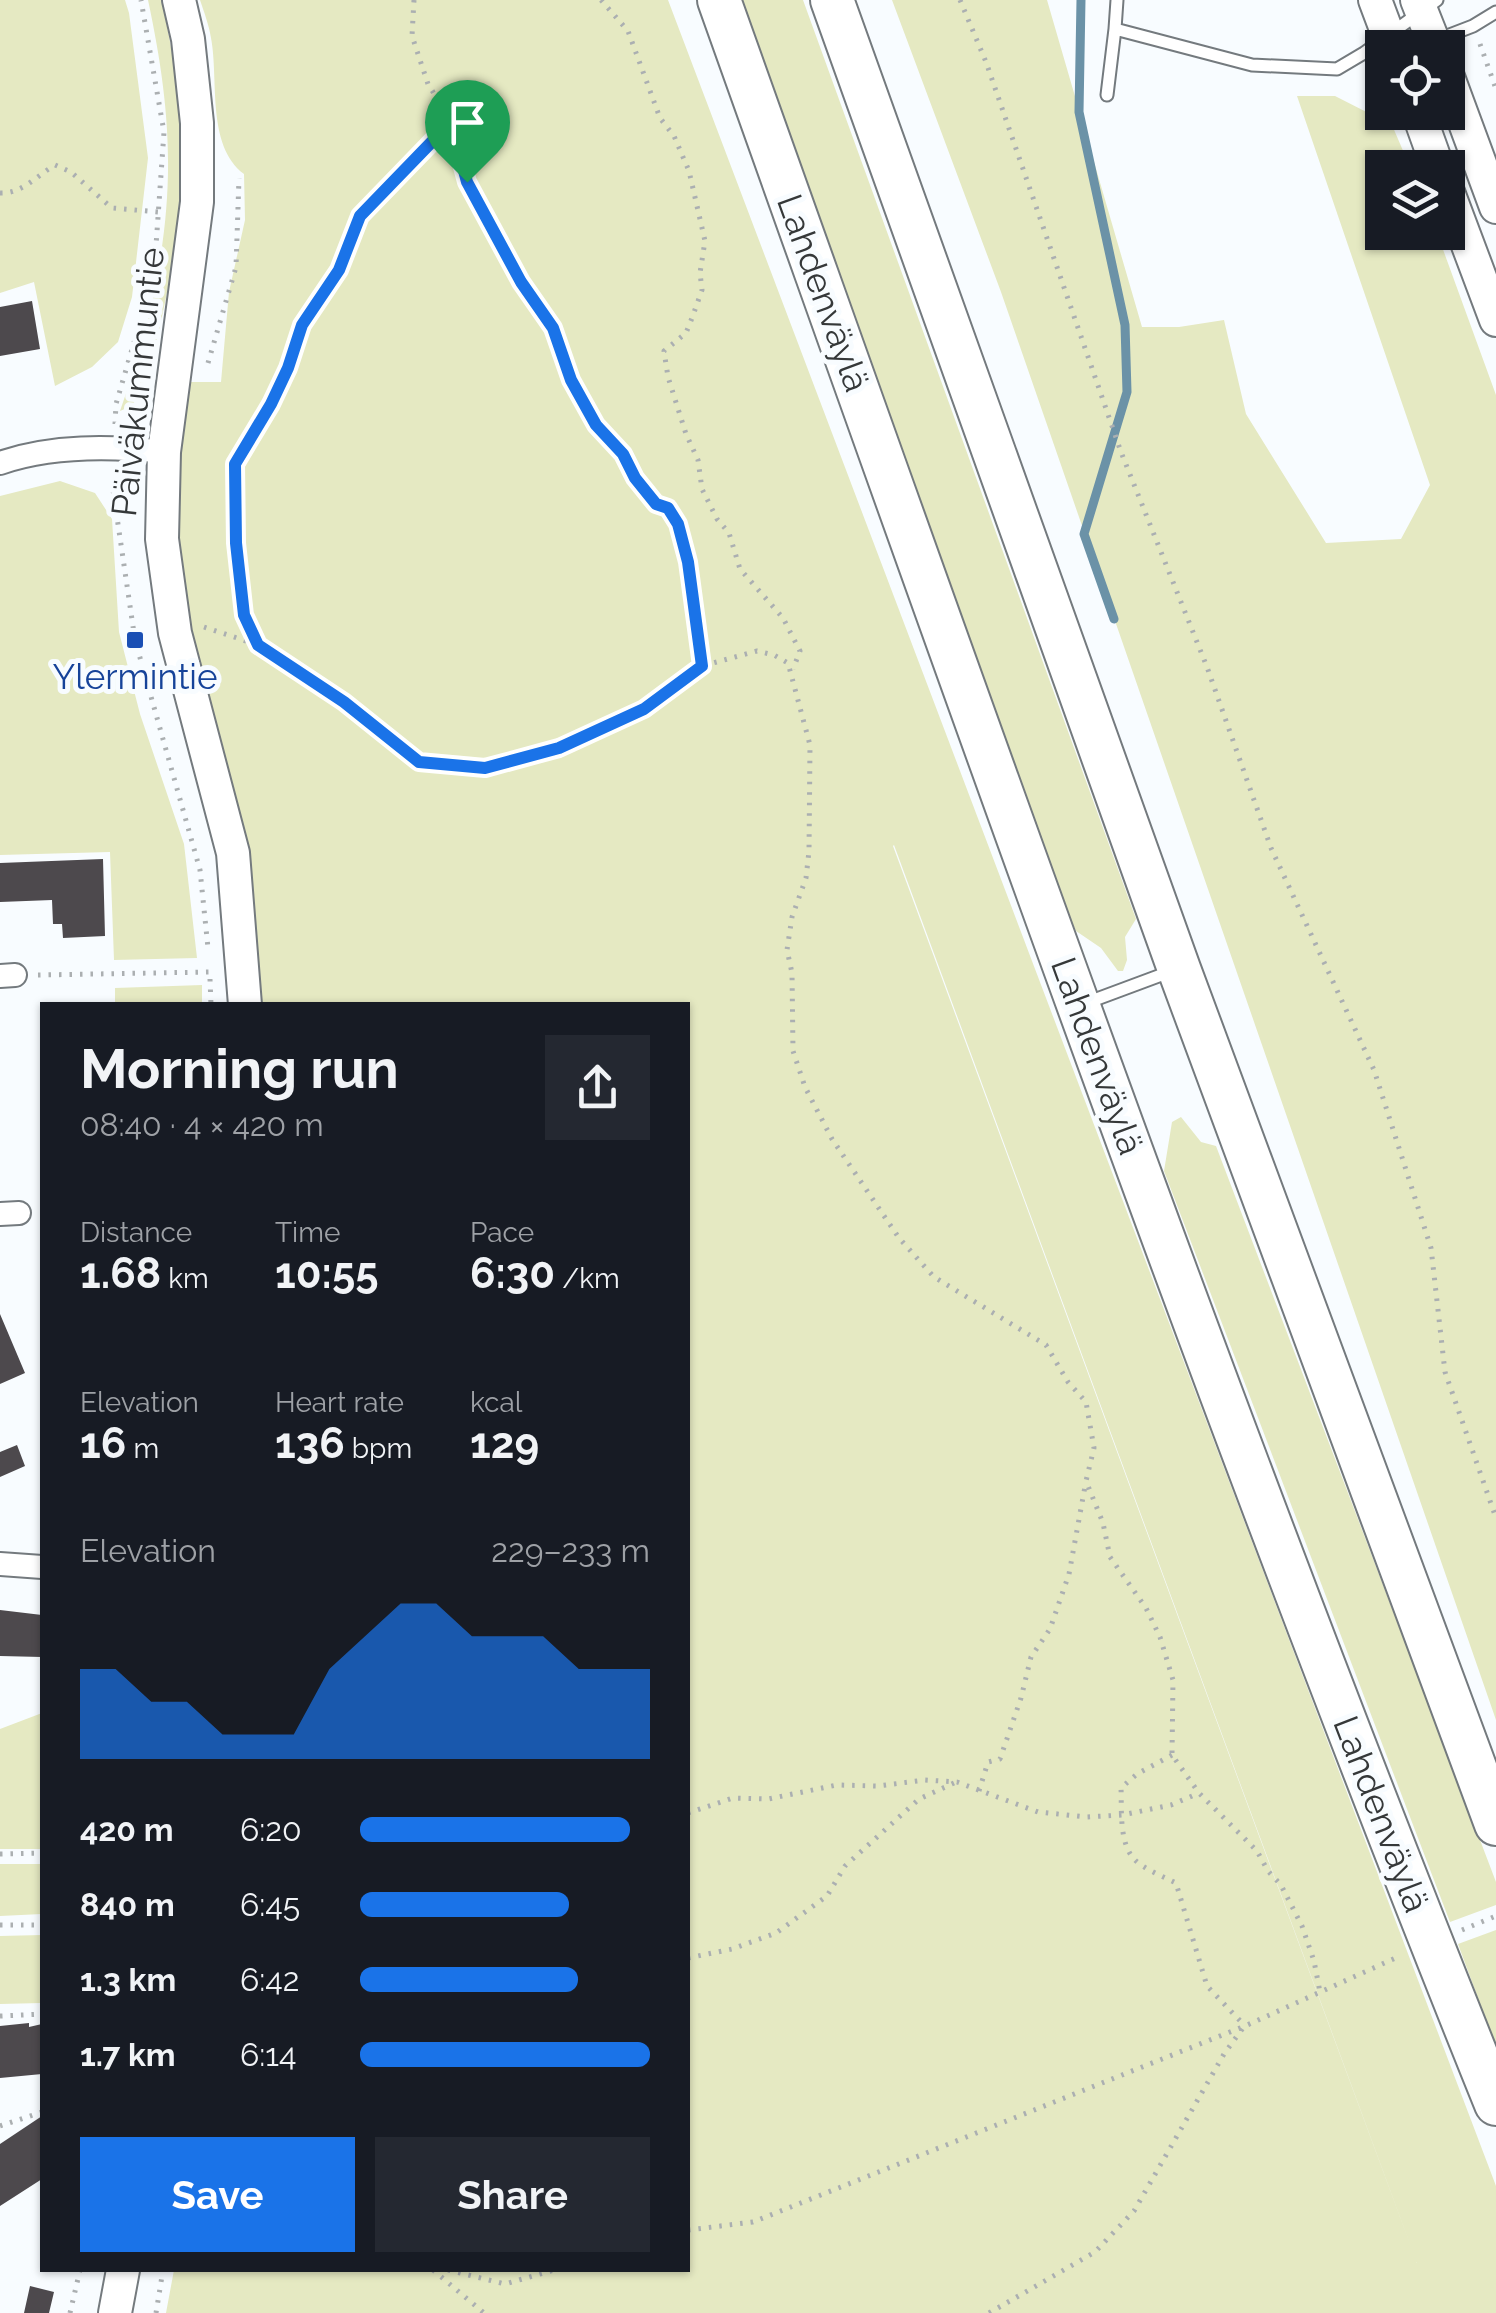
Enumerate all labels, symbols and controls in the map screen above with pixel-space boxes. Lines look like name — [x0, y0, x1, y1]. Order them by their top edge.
map controls — [1365, 30, 1465, 250]
button: locate — [1365, 30, 1465, 130]
pin — [425, 80, 510, 183]
icon: arrive — [440, 95, 495, 150]
button: layers — [1365, 150, 1465, 250]
street label: Lahdenväylä — [769, 189, 878, 397]
street label: Päiväkummuntie — [103, 245, 172, 518]
marker: Ylermintie — [124, 629, 146, 651]
place label: Ylermintie — [52, 656, 218, 697]
street label: Lahdenväylä — [1043, 952, 1152, 1160]
button: share — [545, 1035, 650, 1140]
text: Morning run — [80, 1036, 399, 1101]
text: 08:40 · 4 × 420 m — [80, 1106, 324, 1143]
text: Distance — [80, 1216, 192, 1249]
text: Time — [275, 1216, 340, 1249]
text: Pace — [470, 1216, 534, 1249]
text: 1.68 — [80, 1249, 161, 1298]
text: 10:55 — [275, 1249, 378, 1298]
text: 6:30 — [470, 1249, 555, 1298]
text: km — [161, 1262, 209, 1295]
text: /km — [555, 1262, 620, 1295]
text: Elevation — [80, 1386, 199, 1419]
text: Heart rate — [275, 1386, 404, 1419]
text: kcal — [470, 1386, 522, 1419]
text: 16 — [80, 1419, 126, 1468]
text: 136 — [275, 1419, 345, 1468]
text: 129 — [470, 1419, 539, 1468]
text: m — [126, 1432, 159, 1465]
text: bpm — [345, 1432, 412, 1465]
text: Elevation — [80, 1532, 216, 1569]
text: 229–233 m — [491, 1532, 650, 1569]
street label: Lahdenväylä — [1325, 1710, 1438, 1918]
text: 420 m — [80, 1811, 173, 1848]
text: 6:20 — [240, 1811, 302, 1848]
text: 840 m — [80, 1886, 175, 1923]
text: 6:45 — [240, 1886, 300, 1923]
text: 1.3 km — [80, 1961, 176, 1998]
text: 6:42 — [240, 1961, 299, 1998]
text: 1.7 km — [80, 2036, 176, 2073]
text: 6:14 — [240, 2036, 296, 2073]
button: Save — [80, 2137, 355, 2252]
button: Share — [375, 2137, 650, 2252]

